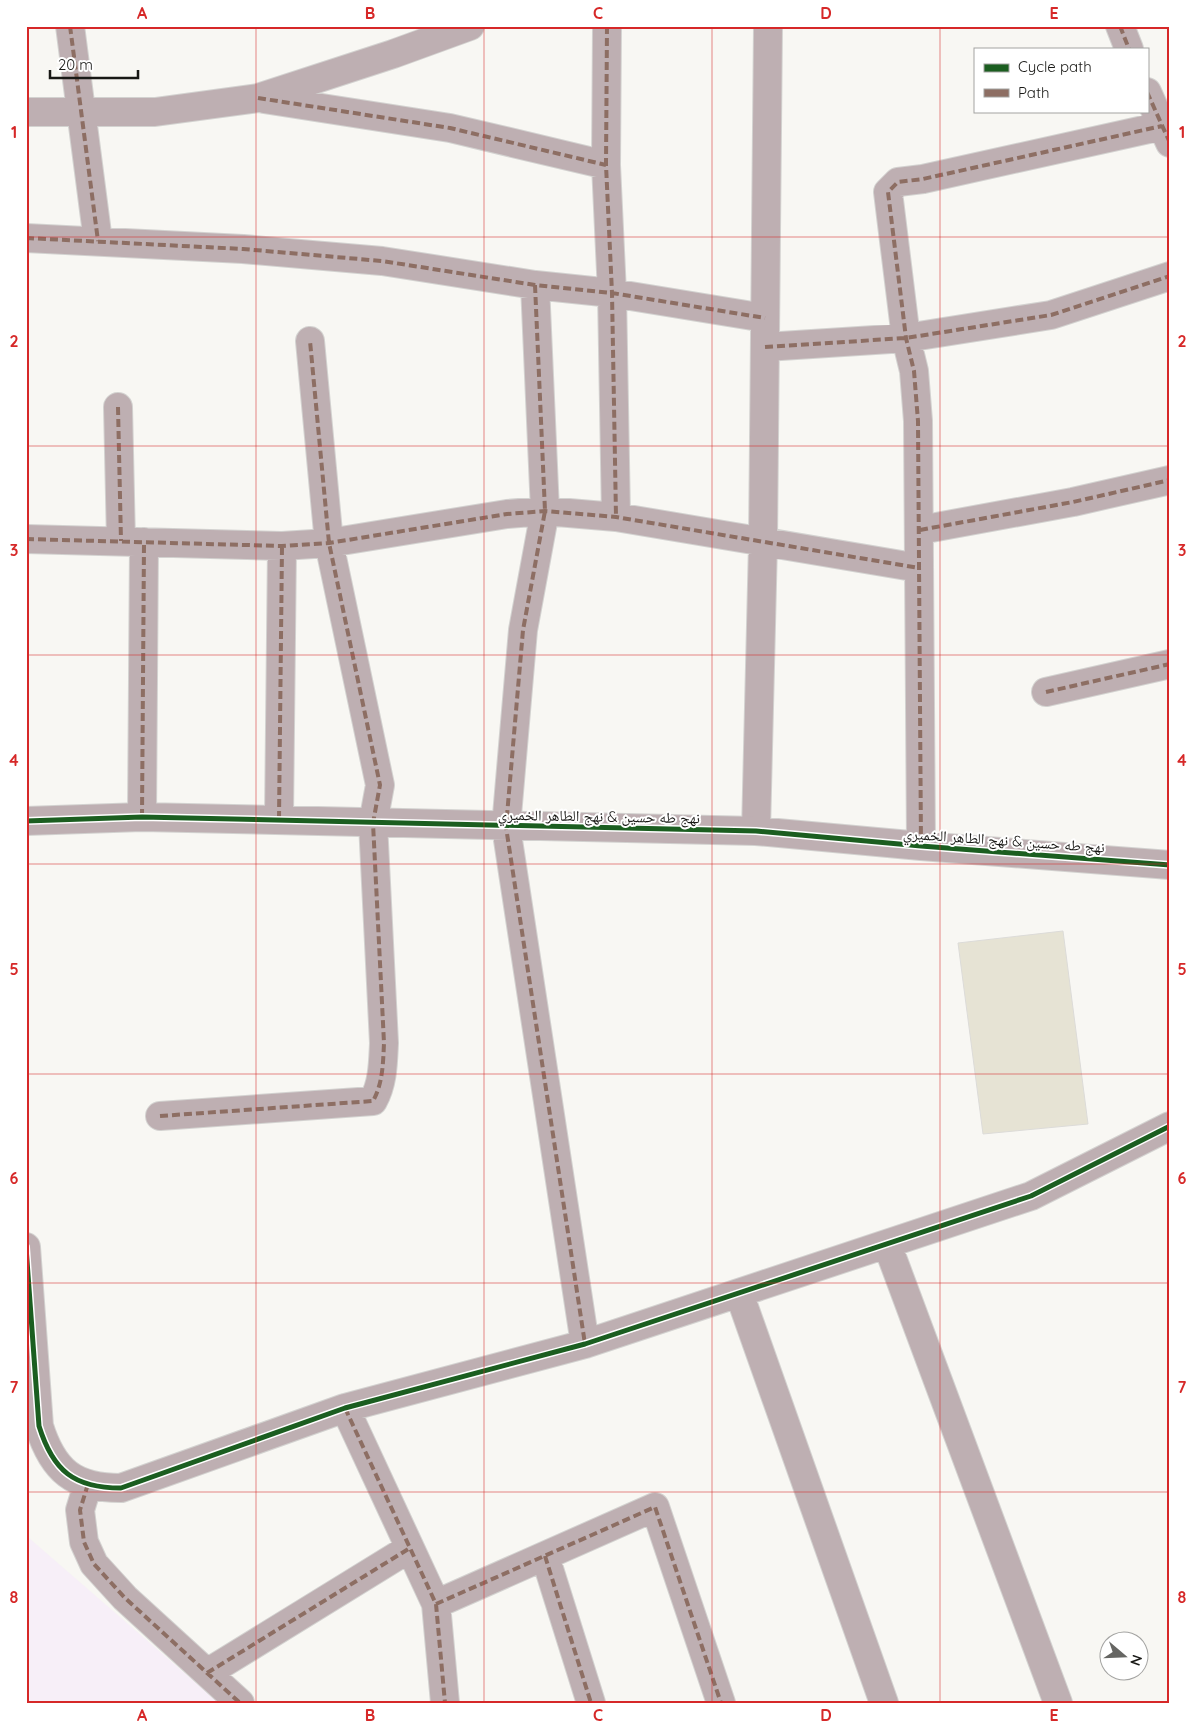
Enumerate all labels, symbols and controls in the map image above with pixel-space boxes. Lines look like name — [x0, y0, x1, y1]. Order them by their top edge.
text: A — [137, 3, 148, 23]
text: B — [365, 3, 375, 23]
text: C — [593, 3, 603, 23]
text: D — [820, 3, 832, 23]
text: E — [1049, 3, 1059, 23]
scale bar — [50, 48, 138, 80]
legend — [974, 48, 1148, 112]
text: 20 m — [58, 55, 93, 74]
text: Cycle path — [1018, 57, 1092, 76]
text: Path — [1018, 83, 1050, 102]
text: 1 — [11, 122, 17, 142]
text: 1 — [1179, 122, 1185, 142]
text: 2 — [9, 331, 19, 351]
text: 2 — [1177, 331, 1187, 351]
text: 3 — [10, 540, 18, 560]
text: 3 — [1178, 540, 1186, 560]
text: 4 — [9, 750, 19, 770]
text: 4 — [1177, 750, 1187, 770]
street label: نهج طه حسين & نهج الطاهر الخميري — [498, 805, 700, 830]
street label: نهج طه حسين & نهج الطاهر الخميري — [902, 823, 1105, 859]
text: 5 — [9, 959, 19, 979]
text: 5 — [1177, 959, 1187, 979]
text: 6 — [10, 1168, 19, 1188]
text: 6 — [1178, 1168, 1187, 1188]
text: 7 — [10, 1377, 19, 1397]
text: 7 — [1178, 1377, 1187, 1397]
text: 8 — [10, 1587, 19, 1607]
text: 8 — [1178, 1587, 1187, 1607]
north arrow — [1098, 1632, 1148, 1682]
text: N — [1126, 1652, 1146, 1668]
text: A — [137, 1705, 148, 1725]
text: B — [365, 1705, 375, 1725]
text: C — [593, 1705, 603, 1725]
text: D — [820, 1705, 832, 1725]
text: E — [1049, 1705, 1059, 1725]

